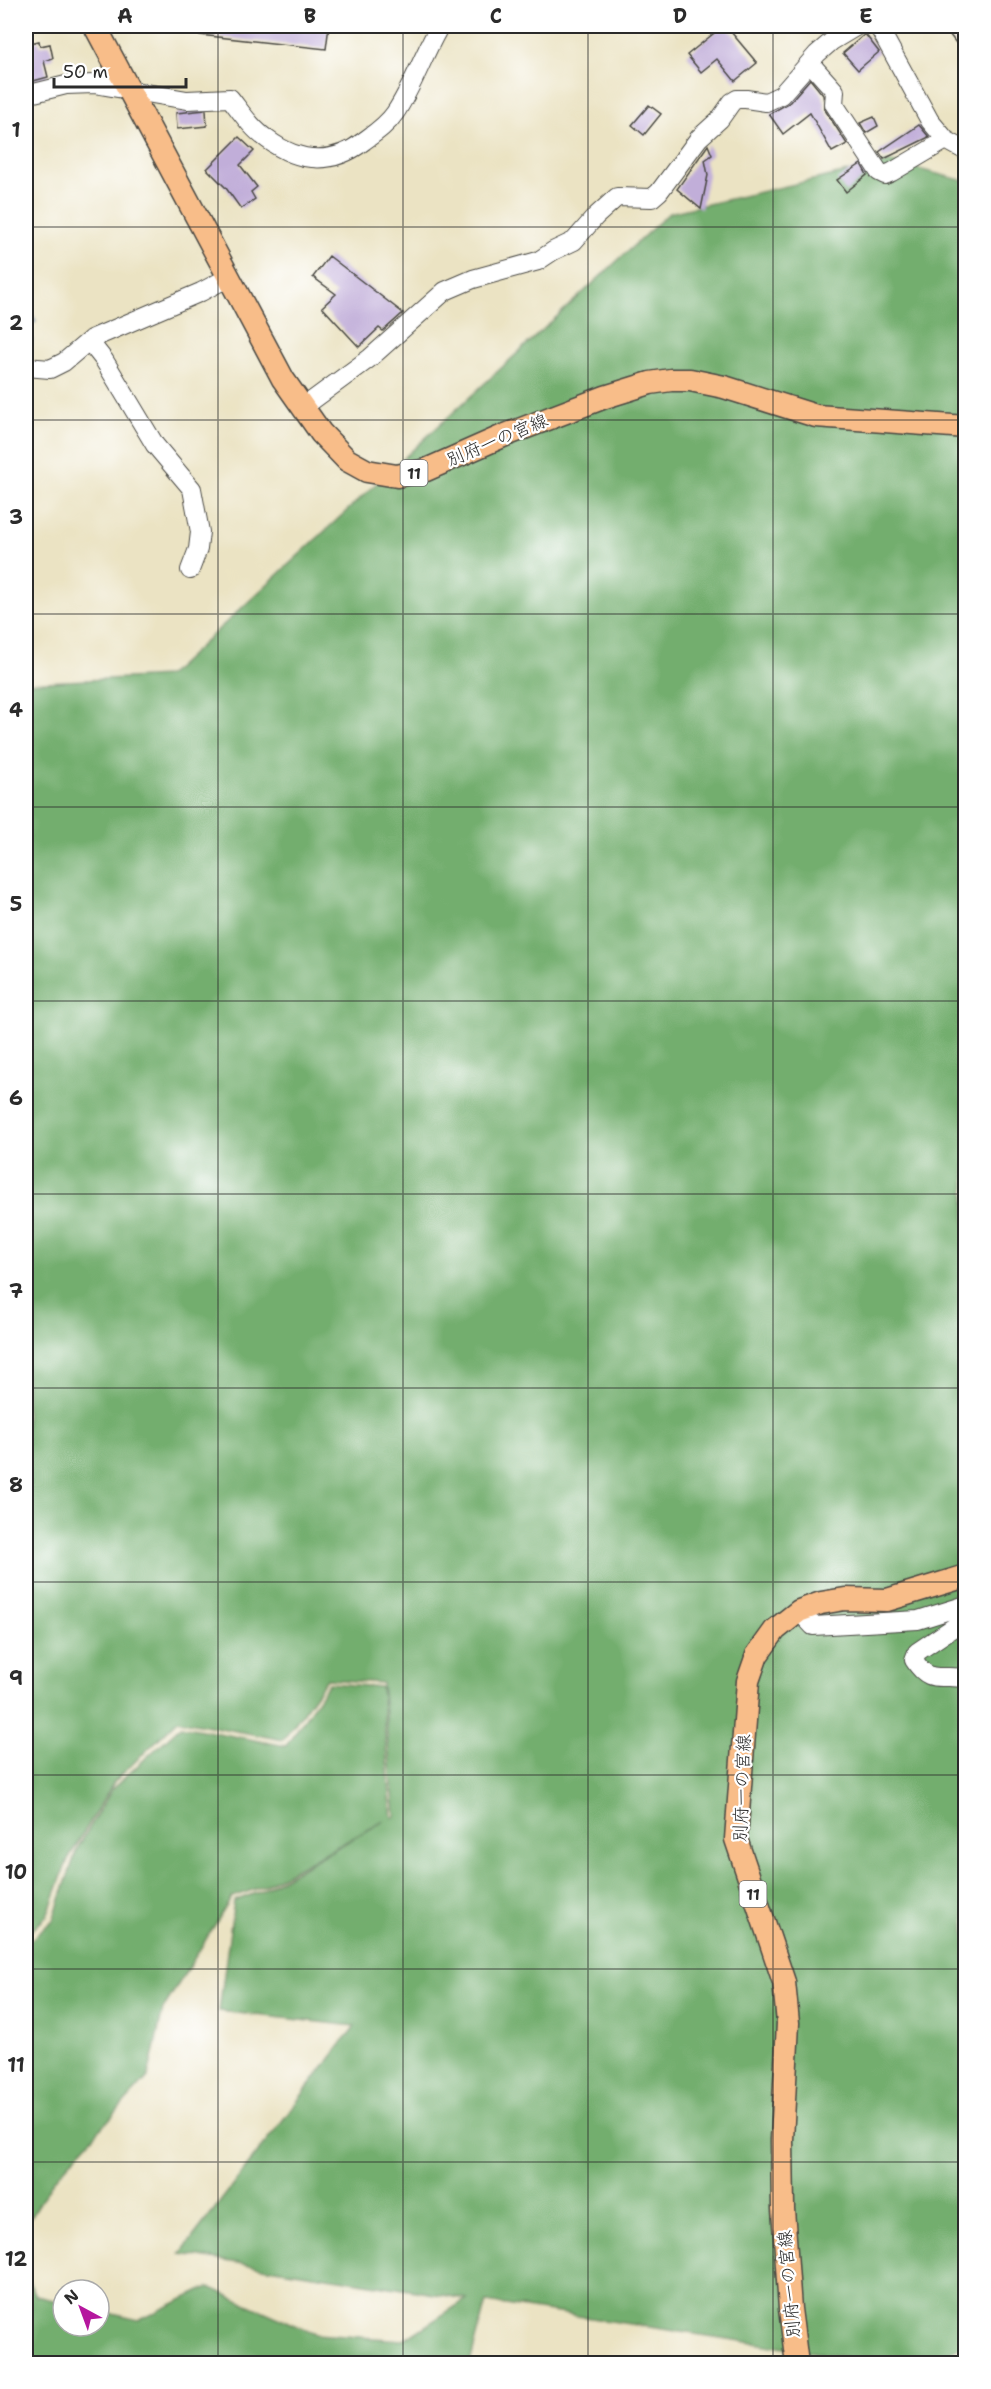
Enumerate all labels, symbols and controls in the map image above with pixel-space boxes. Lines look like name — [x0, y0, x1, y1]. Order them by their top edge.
text: A — [117, 3, 133, 29]
text: B — [304, 3, 316, 29]
text: C — [490, 3, 502, 29]
text: D — [673, 3, 687, 29]
text: E — [859, 3, 873, 29]
scale bar — [54, 51, 186, 89]
text: 50 m — [63, 60, 108, 84]
text: 1 — [11, 117, 21, 143]
text: 2 — [9, 310, 23, 336]
street label: 別府一の宮線 — [443, 408, 551, 472]
road number: 11 — [400, 460, 428, 486]
text: 3 — [9, 504, 23, 530]
text: 4 — [9, 697, 23, 723]
text: 5 — [10, 891, 22, 917]
text: 6 — [9, 1085, 23, 1111]
text: 7 — [9, 1278, 23, 1304]
text: 8 — [9, 1472, 23, 1498]
text: 9 — [9, 1665, 23, 1691]
street label: 別府一の宮線 — [728, 1734, 756, 1842]
text: 10 — [5, 1859, 27, 1885]
road number: 11 — [740, 1881, 766, 1907]
text: 11 — [7, 2052, 25, 2078]
street label: 別府一の宮線 — [772, 2229, 806, 2339]
text: 12 — [5, 2246, 27, 2272]
north arrow — [51, 2278, 111, 2338]
text: N — [60, 2285, 83, 2309]

